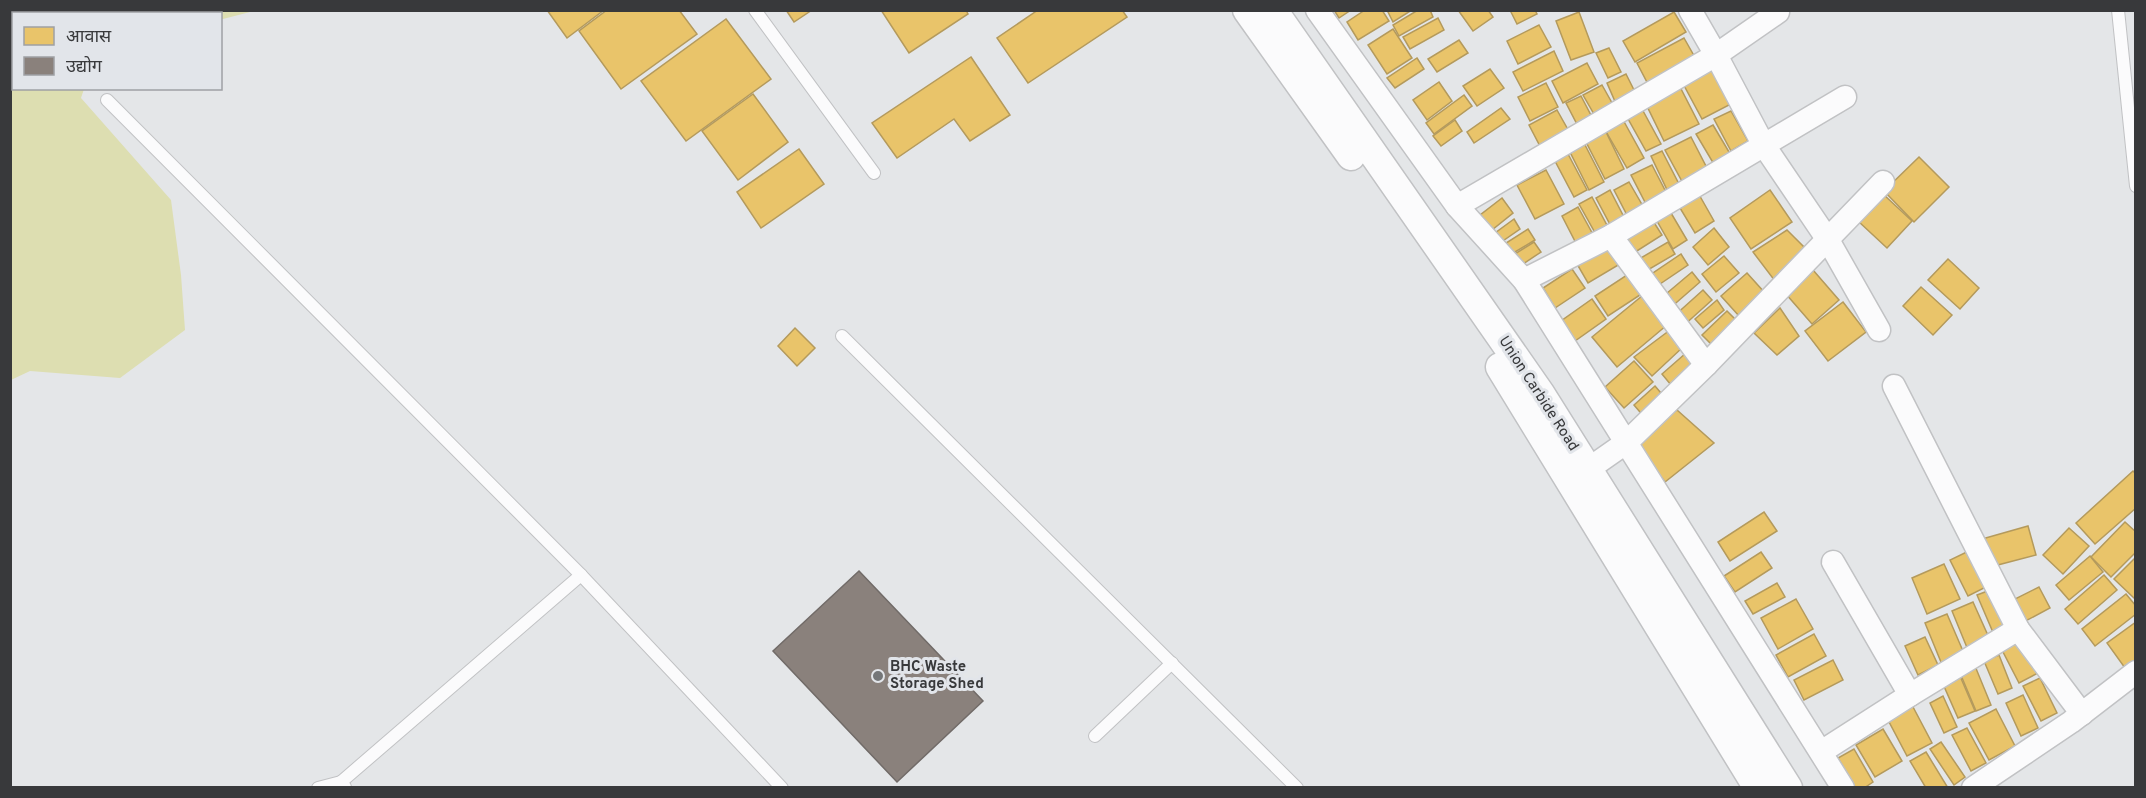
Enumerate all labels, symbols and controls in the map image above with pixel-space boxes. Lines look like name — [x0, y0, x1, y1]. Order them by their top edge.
legend — [12, 12, 222, 90]
text: आवास — [66, 26, 112, 49]
text: उद्योग — [66, 56, 103, 79]
street label: Union Carbide Road — [1494, 333, 1582, 455]
place label: BHC Waste Storage Shed — [890, 658, 984, 694]
marker: BHC Waste Storage Shed — [871, 669, 885, 683]

